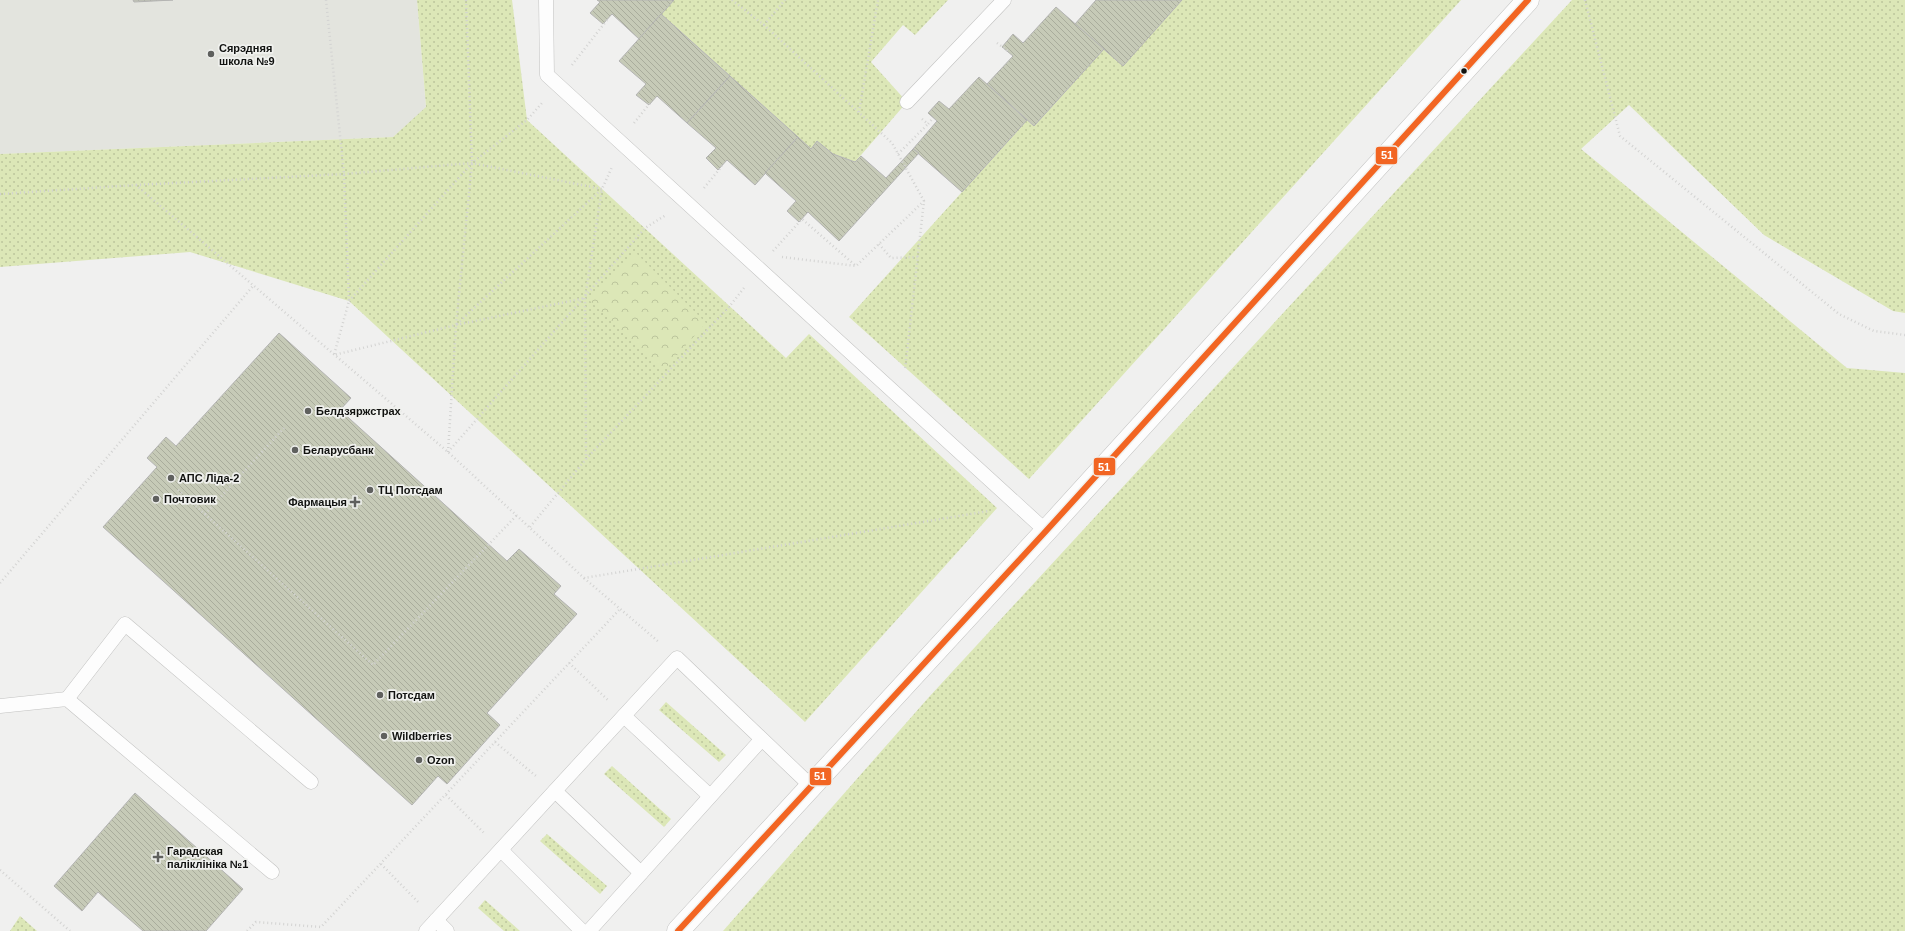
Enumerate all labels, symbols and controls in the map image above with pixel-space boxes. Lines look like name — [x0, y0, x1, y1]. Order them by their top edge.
place label: Сярэдняя школа №9 — [219, 42, 275, 67]
marker: Сярэдняя школа №9 — [206, 49, 216, 59]
unlabelled marker — [1459, 66, 1469, 76]
line badge: 51 — [1375, 146, 1398, 165]
text: 51 — [1381, 149, 1393, 161]
place label: Белдзяржстрах — [316, 405, 402, 417]
marker: Белдзяржстрах — [303, 406, 313, 416]
place label: Беларусбанк — [303, 444, 374, 456]
marker: Беларусбанк — [290, 445, 300, 455]
line badge: 51 — [1093, 457, 1116, 476]
text: 51 — [1098, 461, 1110, 473]
place label: АПС Ліда-2 — [179, 472, 239, 484]
marker: АПС Ліда-2 — [166, 473, 176, 483]
place label: ТЦ Потсдам — [378, 484, 443, 496]
marker: ТЦ Потсдам — [365, 485, 375, 495]
place label: Почтовик — [164, 493, 216, 505]
marker: Почтовик — [151, 494, 161, 504]
place label: Фармацыя — [288, 496, 347, 508]
marker: Фармацыя — [350, 497, 360, 507]
place label: Потсдам — [388, 689, 435, 701]
marker: Потсдам — [375, 690, 385, 700]
place label: Wildberries — [392, 730, 452, 742]
marker: Wildberries — [379, 731, 389, 741]
place label: Ozon — [427, 754, 455, 766]
marker: Ozon — [414, 755, 424, 765]
line badge: 51 — [809, 767, 832, 786]
text: 51 — [814, 770, 826, 782]
place label: Гарадская паліклініка №1 — [167, 845, 248, 870]
marker: Гарадская паліклініка №1 — [152, 851, 164, 863]

